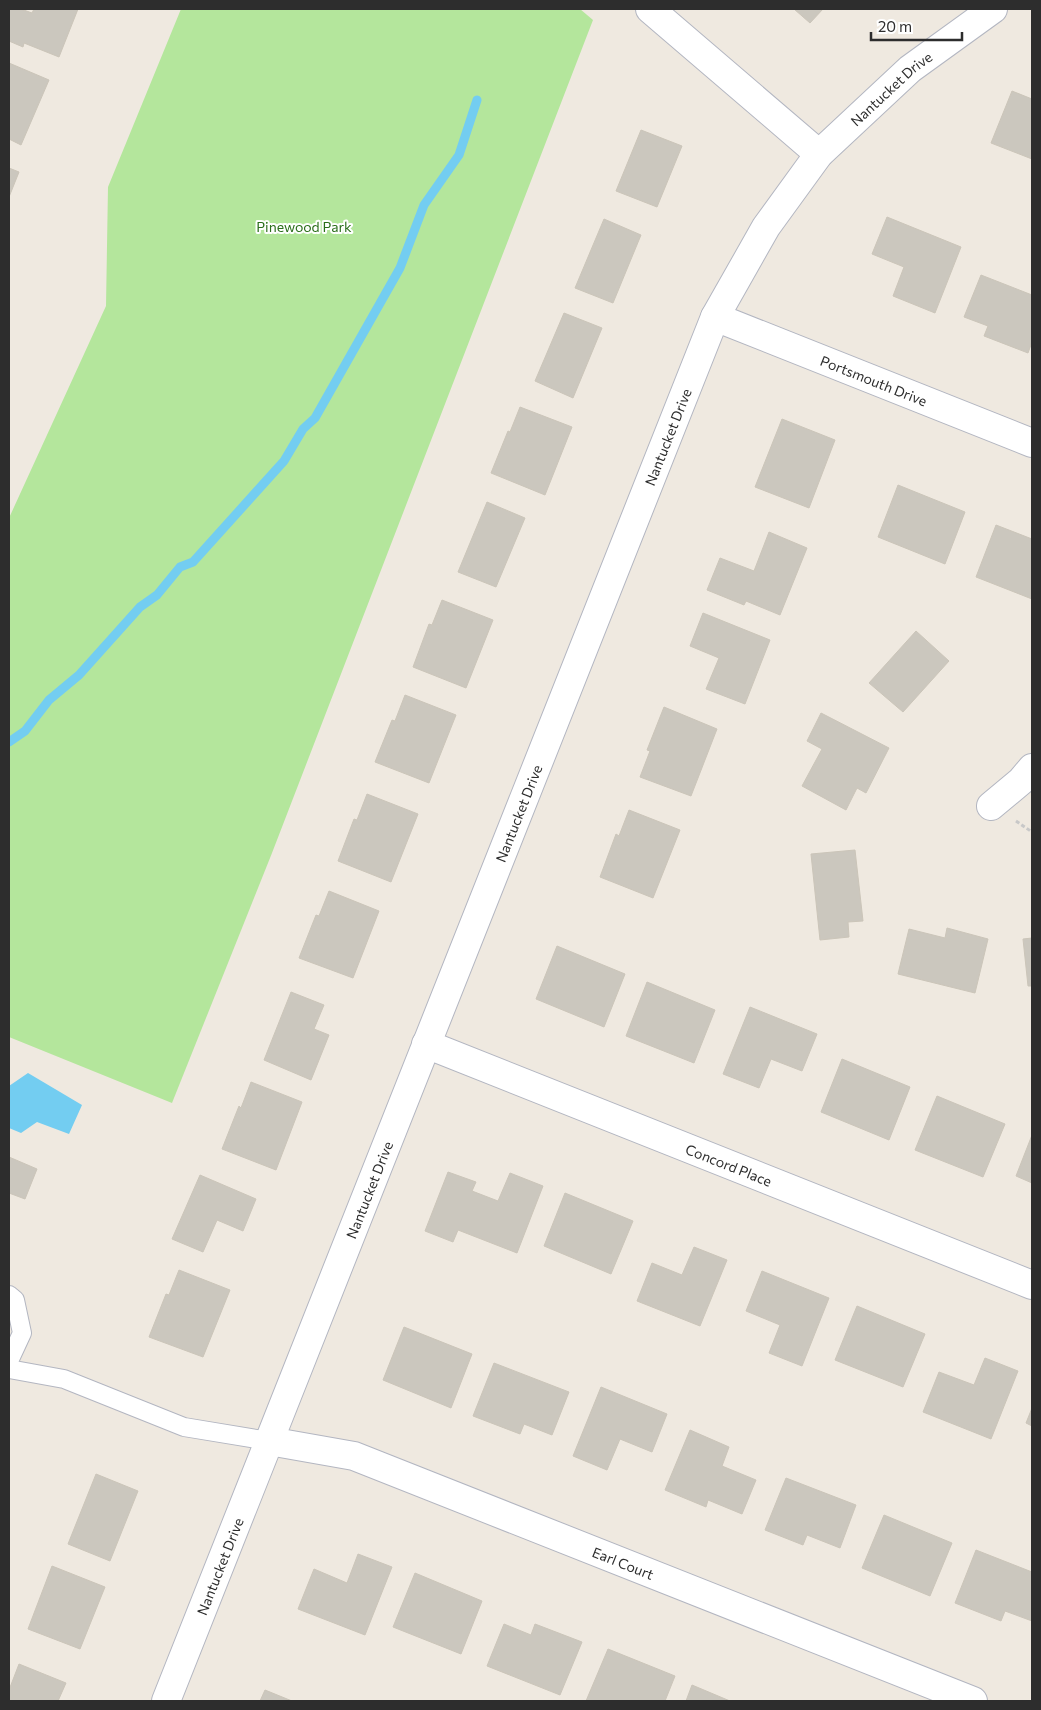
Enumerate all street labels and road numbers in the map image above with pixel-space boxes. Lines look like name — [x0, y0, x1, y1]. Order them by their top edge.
street label: Nantucket Drive — [847, 48, 935, 129]
street label: Portsmouth Drive — [818, 351, 930, 409]
street label: Nantucket Drive — [641, 386, 694, 488]
street label: Nantucket Drive — [491, 762, 545, 864]
street label: Nantucket Drive — [342, 1139, 396, 1241]
street label: Concord Place — [683, 1140, 775, 1189]
street label: Nantucket Drive — [193, 1515, 246, 1617]
street label: Earl Court — [590, 1543, 657, 1582]

